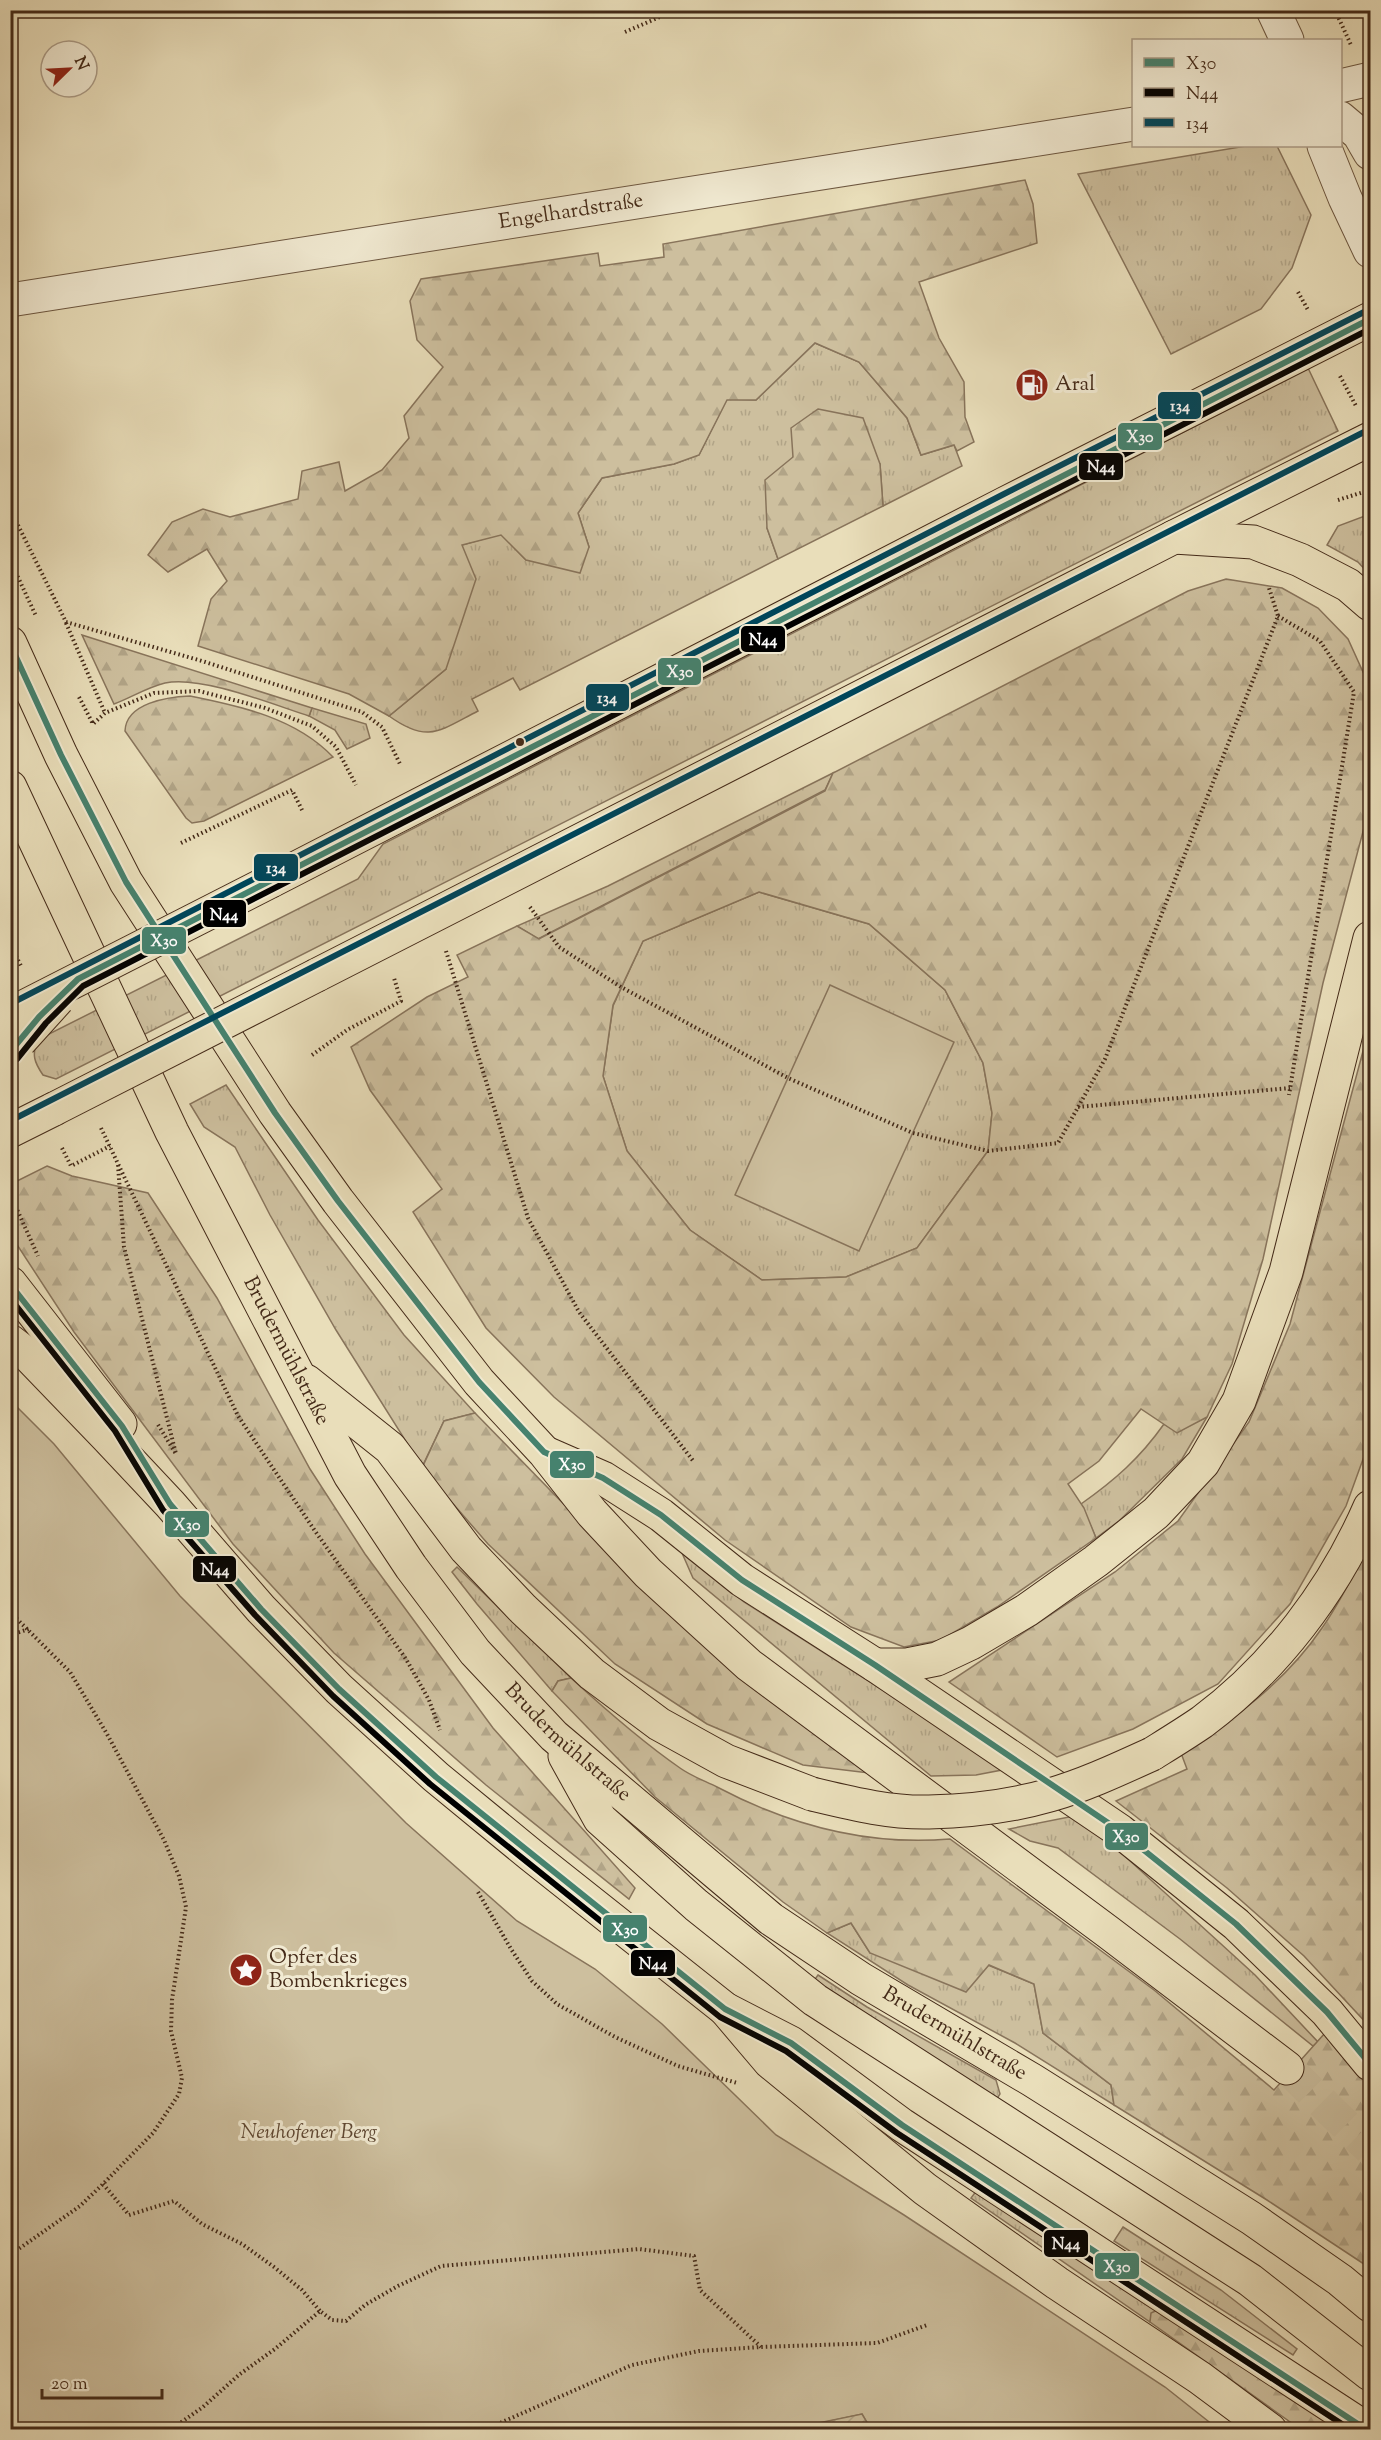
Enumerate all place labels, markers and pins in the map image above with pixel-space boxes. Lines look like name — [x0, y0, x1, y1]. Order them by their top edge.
fuel station icon: Aral — [1014, 367, 1050, 403]
place label: Aral — [1055, 370, 1095, 400]
unlabelled marker — [514, 736, 526, 748]
place label: Opfer des Bombenkrieges — [269, 1943, 407, 1997]
place icon: Opfer des Bombenkrieges — [228, 1952, 264, 1988]

